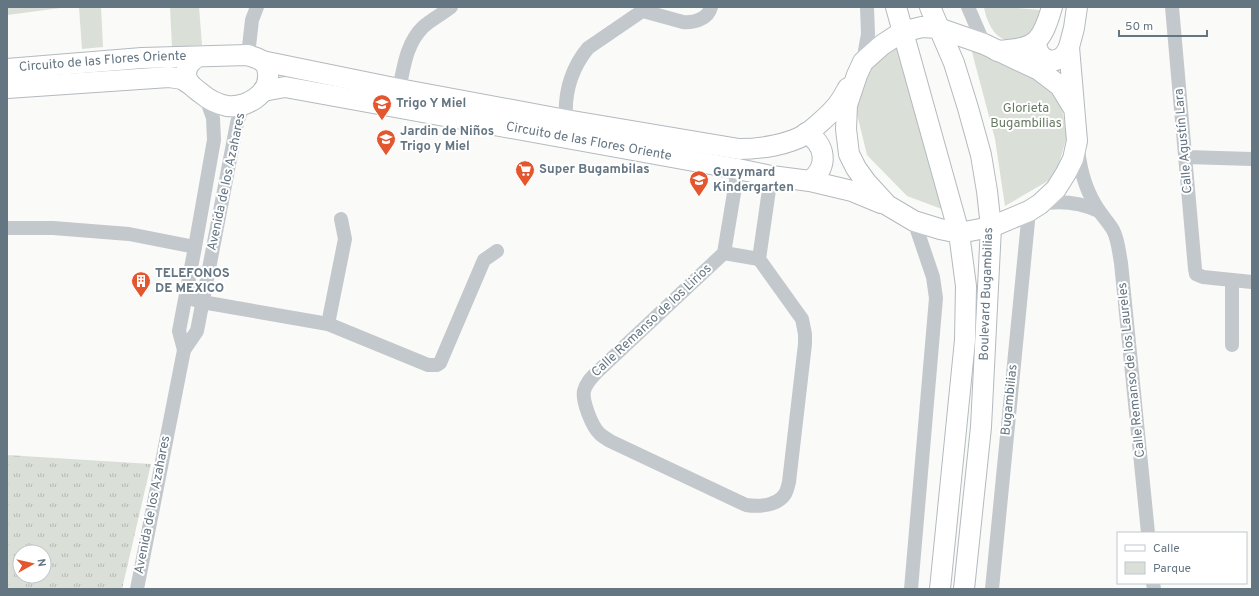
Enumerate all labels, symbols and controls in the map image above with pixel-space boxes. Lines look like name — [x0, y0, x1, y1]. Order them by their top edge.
scale bar — [1119, 12, 1207, 38]
text: 50 m — [1125, 19, 1153, 35]
street label: Circuito de las Flores Oriente — [18, 49, 187, 76]
street label: Calle Agustín Lara — [1171, 88, 1197, 194]
school or university icon: Trigo Y Miel — [371, 93, 393, 121]
place label: Trigo Y Miel — [396, 96, 466, 112]
park label: Glorieta Bugambilias — [990, 101, 1062, 132]
street label: Avenida de los Azahares — [205, 112, 249, 252]
street label: Circuito de las Flores Oriente — [505, 119, 673, 165]
place label: Jardin de Niños Trigo y Miel — [400, 124, 494, 155]
school or university icon: Jardin de Niños Trigo y Miel — [375, 128, 397, 156]
supermarket icon: Super Bugambilas — [514, 159, 536, 187]
place label: Super Bugambilas — [539, 162, 650, 178]
place label: Guzymard Kindergarten — [713, 165, 794, 196]
school or university icon: Guzymard Kindergarten — [688, 169, 710, 197]
street label: Boulevard Bugambilias — [977, 227, 997, 361]
street label: Calle Remanso de los Lirios — [589, 261, 715, 381]
place label: TELEFONOS DE MEXICO — [155, 266, 230, 297]
building icon: TELEFONOS DE MEXICO — [130, 270, 152, 298]
street label: Calle Remanso de los Laureles — [1115, 282, 1149, 458]
street label: Bugambilias — [998, 364, 1022, 436]
street label: Avenida de los Azahares — [132, 434, 174, 576]
legend — [1117, 532, 1247, 584]
text: Calle — [1153, 541, 1180, 557]
north arrow — [12, 544, 52, 584]
text: N — [33, 558, 48, 568]
text: Parque — [1153, 561, 1191, 577]

